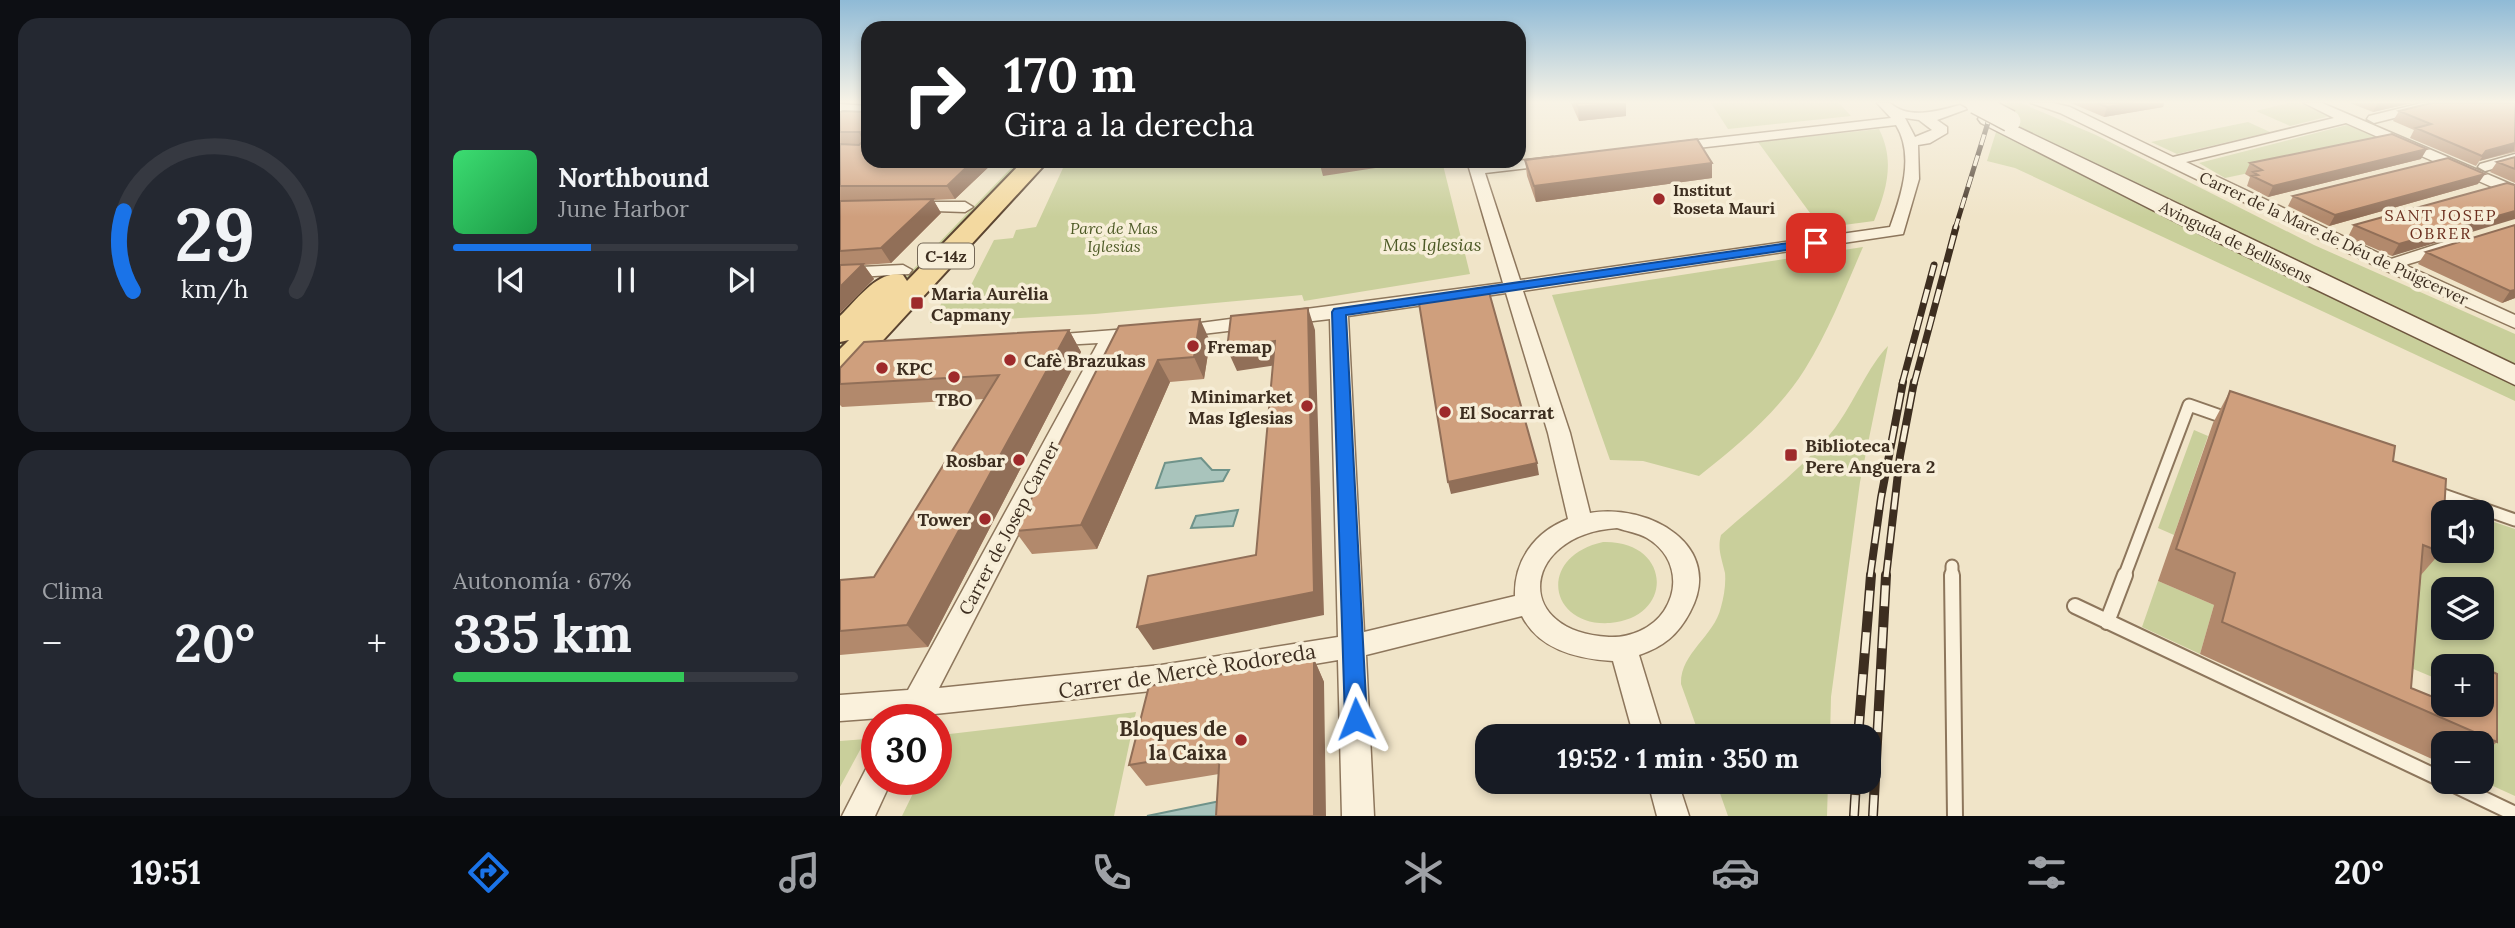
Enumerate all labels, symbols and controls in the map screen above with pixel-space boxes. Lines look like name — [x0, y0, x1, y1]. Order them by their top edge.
text: 170 m — [1004, 43, 1136, 105]
icon: right — [889, 49, 980, 140]
text: Gira a la derecha — [1004, 104, 1254, 145]
text: Northbound — [558, 161, 709, 194]
street label: Carrer de la Mare de Déu de Puigcerver — [2196, 167, 2472, 309]
place label: Institut Roseta Mauri — [1673, 180, 1775, 218]
text: 29 — [174, 188, 255, 281]
marker: Institut Roseta Mauri — [1651, 191, 1667, 207]
text: June Harbor — [558, 194, 689, 223]
street label: Avinguda de Bellissens — [2156, 196, 2316, 288]
district label: SANT JOSEP OBRER — [2384, 205, 2498, 243]
pin — [1786, 213, 1846, 273]
park label: Parc de Mas Iglesias — [1070, 218, 1158, 256]
icon: arrive — [1797, 224, 1835, 262]
park label: Mas Iglesias — [1383, 233, 1481, 256]
road number: C-14z — [918, 244, 974, 268]
icon: previous — [492, 261, 530, 299]
icon: pause — [607, 261, 645, 299]
icon: next — [722, 261, 760, 299]
text: km/h — [181, 273, 248, 305]
place label: Maria Aurèlia Capmany — [931, 282, 1049, 326]
marker: Maria Aurèlia Capmany — [909, 295, 925, 311]
place label: Fremap — [1207, 335, 1272, 358]
marker: Fremap — [1185, 338, 1201, 354]
place label: Cafè Brazukas — [1024, 349, 1146, 372]
marker: Cafè Brazukas — [1002, 352, 1018, 368]
place label: KPC — [896, 357, 933, 380]
marker: KPC — [874, 360, 890, 376]
marker: TBO — [946, 369, 962, 385]
place label: Minimarket Mas Iglesias — [1188, 385, 1294, 429]
place label: TBO — [935, 388, 973, 411]
marker: Minimarket Mas Iglesias — [1299, 398, 1315, 414]
place label: El Socarrat — [1459, 401, 1555, 424]
marker: El Socarrat — [1437, 404, 1453, 420]
place label: Biblioteca Pere Anguera 2 — [1805, 434, 1935, 478]
street label: Carrer de Josep Carner — [953, 437, 1065, 619]
marker: Biblioteca Pere Anguera 2 — [1783, 447, 1799, 463]
place label: Rosbar — [946, 449, 1005, 472]
marker: Rosbar — [1011, 452, 1027, 468]
map controls — [2431, 500, 2494, 794]
button: sound — [2431, 500, 2494, 563]
place label: Tower — [917, 508, 971, 531]
marker: Tower — [977, 511, 993, 527]
text: Autonomía · 67% — [453, 566, 631, 595]
text: Clima — [42, 576, 103, 605]
button: layers — [2431, 577, 2494, 640]
text: 335 km — [453, 600, 632, 666]
text: 20° — [174, 610, 255, 676]
text: − — [42, 619, 62, 667]
text: + — [367, 619, 387, 667]
street label: Carrer de Mercè Rodoreda — [1056, 637, 1318, 705]
button: + — [2431, 654, 2494, 717]
position arrow — [1319, 682, 1393, 756]
speed limit sign: 30 — [861, 704, 952, 795]
place label: Bloques de la Caixa — [1119, 715, 1227, 766]
button: − — [2431, 731, 2494, 794]
marker: Bloques de la Caixa — [1233, 732, 1249, 748]
text: 19:52 · 1 min · 350 m — [1557, 742, 1799, 775]
icon: directions — [464, 848, 513, 897]
icon: music — [775, 848, 824, 897]
icon: phone — [1087, 848, 1136, 897]
icon: climate — [1399, 848, 1448, 897]
icon: car — [1711, 848, 1760, 897]
icon: filters — [2022, 848, 2071, 897]
text: 19:51 — [131, 852, 201, 893]
text: 20° — [2334, 852, 2384, 893]

